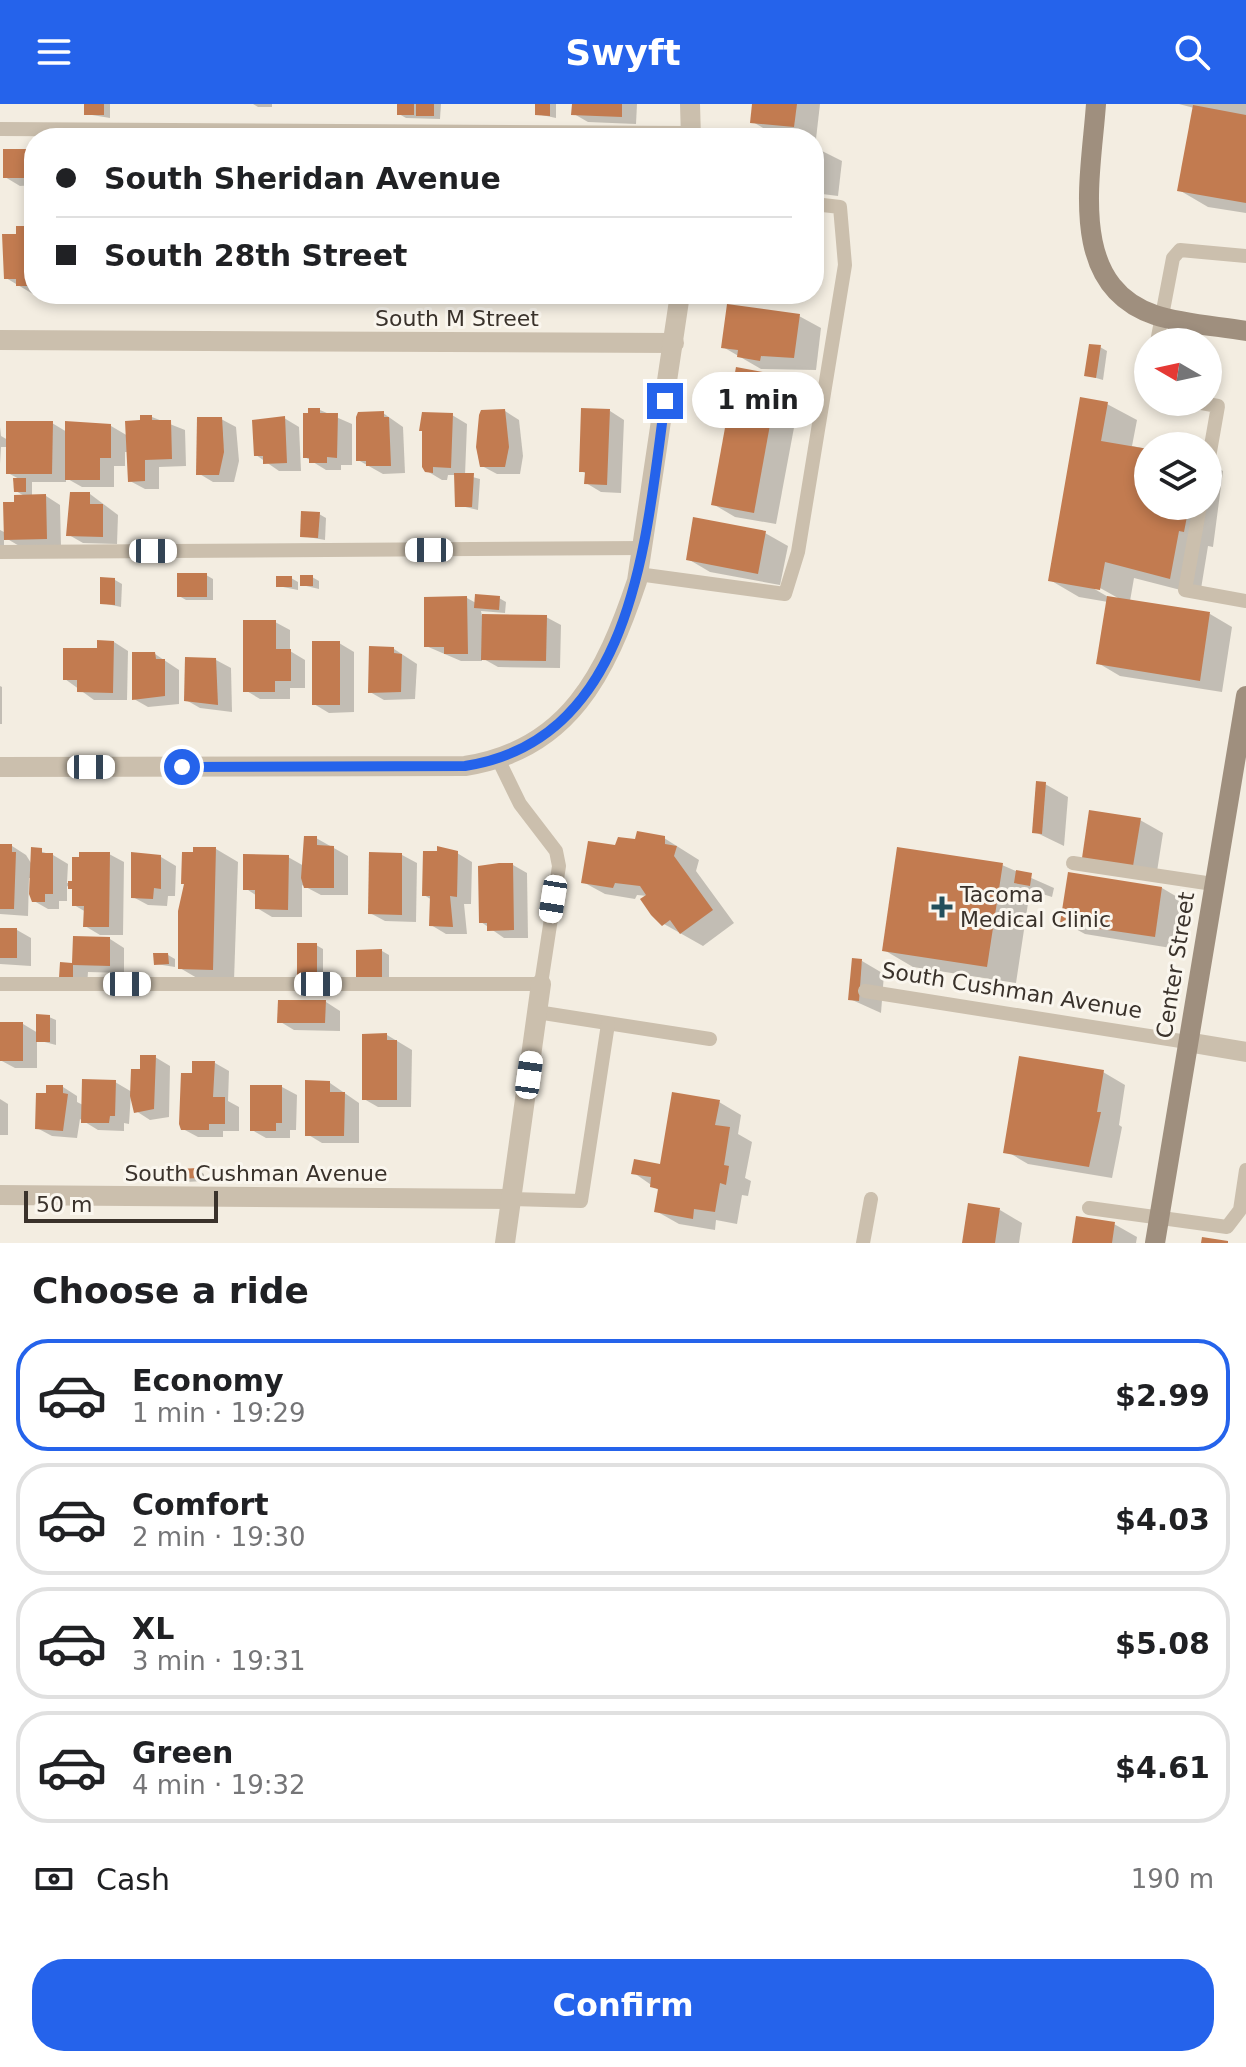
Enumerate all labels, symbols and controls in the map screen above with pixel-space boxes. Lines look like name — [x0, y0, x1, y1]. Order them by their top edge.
icon: menu — [32, 30, 76, 74]
icon: search — [1170, 30, 1214, 74]
text: Swyft — [565, 32, 681, 73]
text: South Sheridan Avenue — [104, 161, 501, 196]
text: South 28th Street — [104, 238, 407, 273]
street label: South M Street — [375, 306, 539, 331]
north arrow — [1134, 328, 1222, 416]
map controls — [1134, 328, 1222, 520]
callout: 1 min — [693, 373, 825, 429]
route end — [647, 383, 683, 419]
text: 1 min — [717, 385, 799, 415]
button: layers — [1134, 432, 1222, 520]
car — [405, 538, 453, 562]
car — [129, 539, 177, 563]
route start — [164, 749, 200, 785]
car — [67, 755, 115, 779]
car — [537, 873, 569, 925]
place label: Tacoma Medical Clinic — [959, 882, 1111, 932]
street label: Center Street — [1152, 890, 1199, 1040]
marker: Tacoma Medical Clinic — [931, 896, 953, 918]
street label: South Cushman Avenue — [880, 958, 1144, 1023]
car — [103, 972, 151, 996]
car — [294, 972, 342, 996]
car — [514, 1050, 544, 1100]
street label: South Cushman Avenue — [124, 1161, 388, 1186]
scale bar — [24, 1187, 218, 1223]
text: 50 m — [36, 1192, 92, 1217]
text: Choose a ride — [32, 1270, 309, 1311]
icon: car — [36, 1359, 108, 1431]
text: Economy — [132, 1363, 284, 1398]
text: $2.99 — [1115, 1378, 1210, 1413]
text: 1 min · 19:29 — [132, 1398, 306, 1428]
icon: car — [36, 1483, 108, 1555]
text: Comfort — [132, 1487, 269, 1522]
text: $4.03 — [1115, 1502, 1210, 1537]
text: 2 min · 19:30 — [132, 1522, 306, 1552]
icon: car — [36, 1607, 108, 1679]
text: XL — [132, 1611, 174, 1646]
text: $5.08 — [1115, 1626, 1210, 1661]
text: 3 min · 19:31 — [132, 1646, 306, 1676]
icon: car — [36, 1731, 108, 1803]
text: Green — [132, 1735, 233, 1770]
text: $4.61 — [1115, 1750, 1210, 1785]
text: 4 min · 19:32 — [132, 1770, 306, 1800]
icon: cash — [32, 1857, 76, 1901]
text: Cash — [96, 1862, 170, 1897]
text: 190 m — [1131, 1864, 1214, 1894]
button: Confirm — [32, 1959, 1214, 2051]

